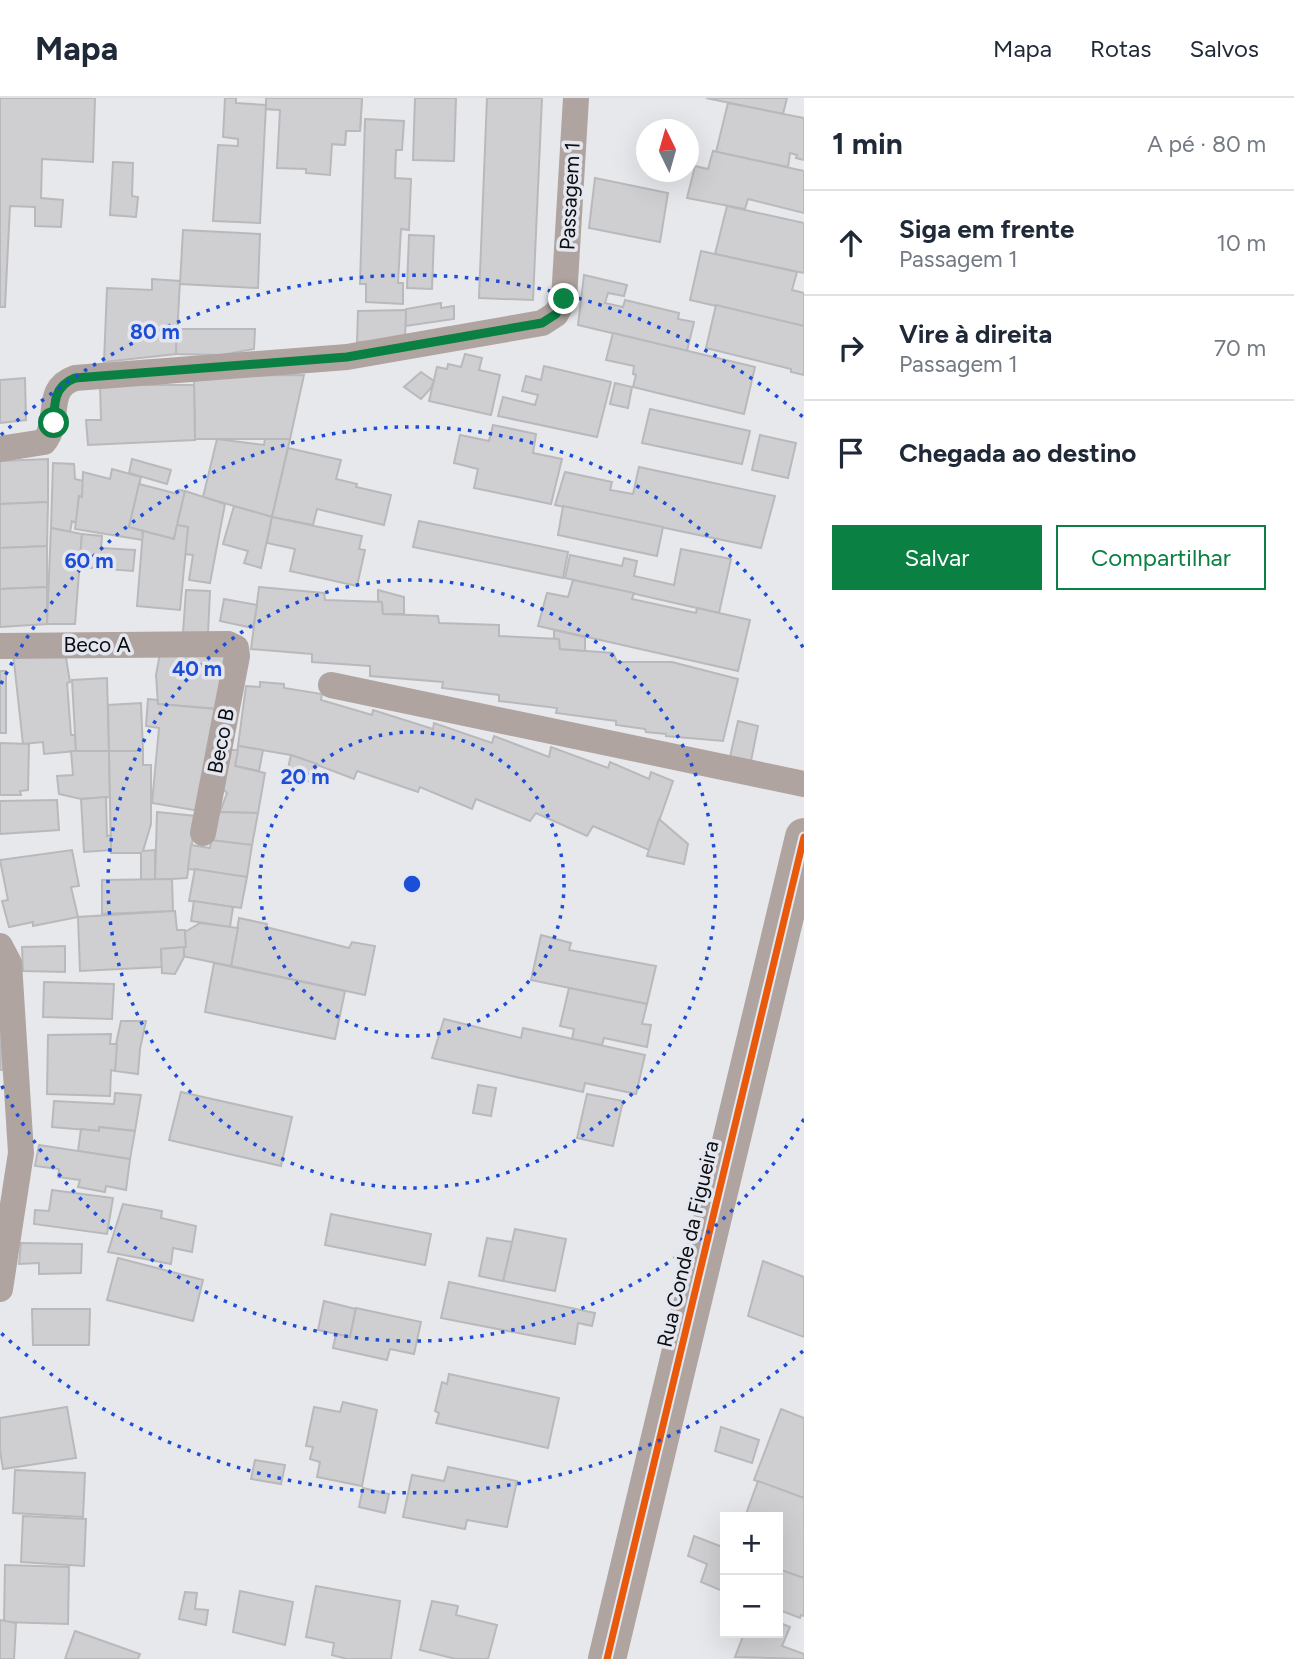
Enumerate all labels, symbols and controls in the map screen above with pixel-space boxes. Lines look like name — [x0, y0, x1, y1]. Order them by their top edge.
text: Mapa — [35, 29, 118, 68]
text: Mapa — [993, 34, 1052, 63]
text: Rotas — [1090, 34, 1151, 63]
text: Salvos — [1189, 34, 1259, 63]
north arrow — [636, 119, 699, 182]
text: 1 min — [832, 125, 903, 162]
text: A pé · 80 m — [1147, 130, 1266, 158]
street label: Passagem 1 — [554, 141, 585, 251]
text: Siga em frente — [899, 213, 1074, 245]
icon: ahead — [832, 224, 870, 262]
text: 10 m — [1217, 229, 1266, 257]
text: Passagem 1 — [899, 245, 1018, 273]
route end — [548, 283, 579, 314]
text: Vire à direita — [899, 318, 1052, 350]
text: 80 m — [130, 319, 180, 344]
icon: right — [832, 329, 870, 367]
text: 70 m — [1214, 334, 1266, 362]
text: Passagem 1 — [899, 350, 1018, 378]
route start — [38, 407, 69, 438]
icon: arrive — [832, 434, 870, 472]
text: Chegada ao destino — [899, 437, 1136, 469]
button: Salvar — [832, 525, 1042, 590]
button: Compartilhar — [1056, 525, 1266, 590]
text: 60 m — [64, 548, 114, 573]
street label: Beco A — [63, 632, 131, 657]
text: 40 m — [172, 656, 222, 681]
street label: Beco B — [202, 706, 239, 776]
text: 20 m — [280, 764, 330, 789]
centre of rings — [400, 872, 424, 896]
street label: Rua Conde da Figueira — [652, 1138, 723, 1350]
map controls — [720, 1512, 783, 1638]
button: + — [720, 1512, 783, 1575]
button: − — [720, 1575, 783, 1638]

